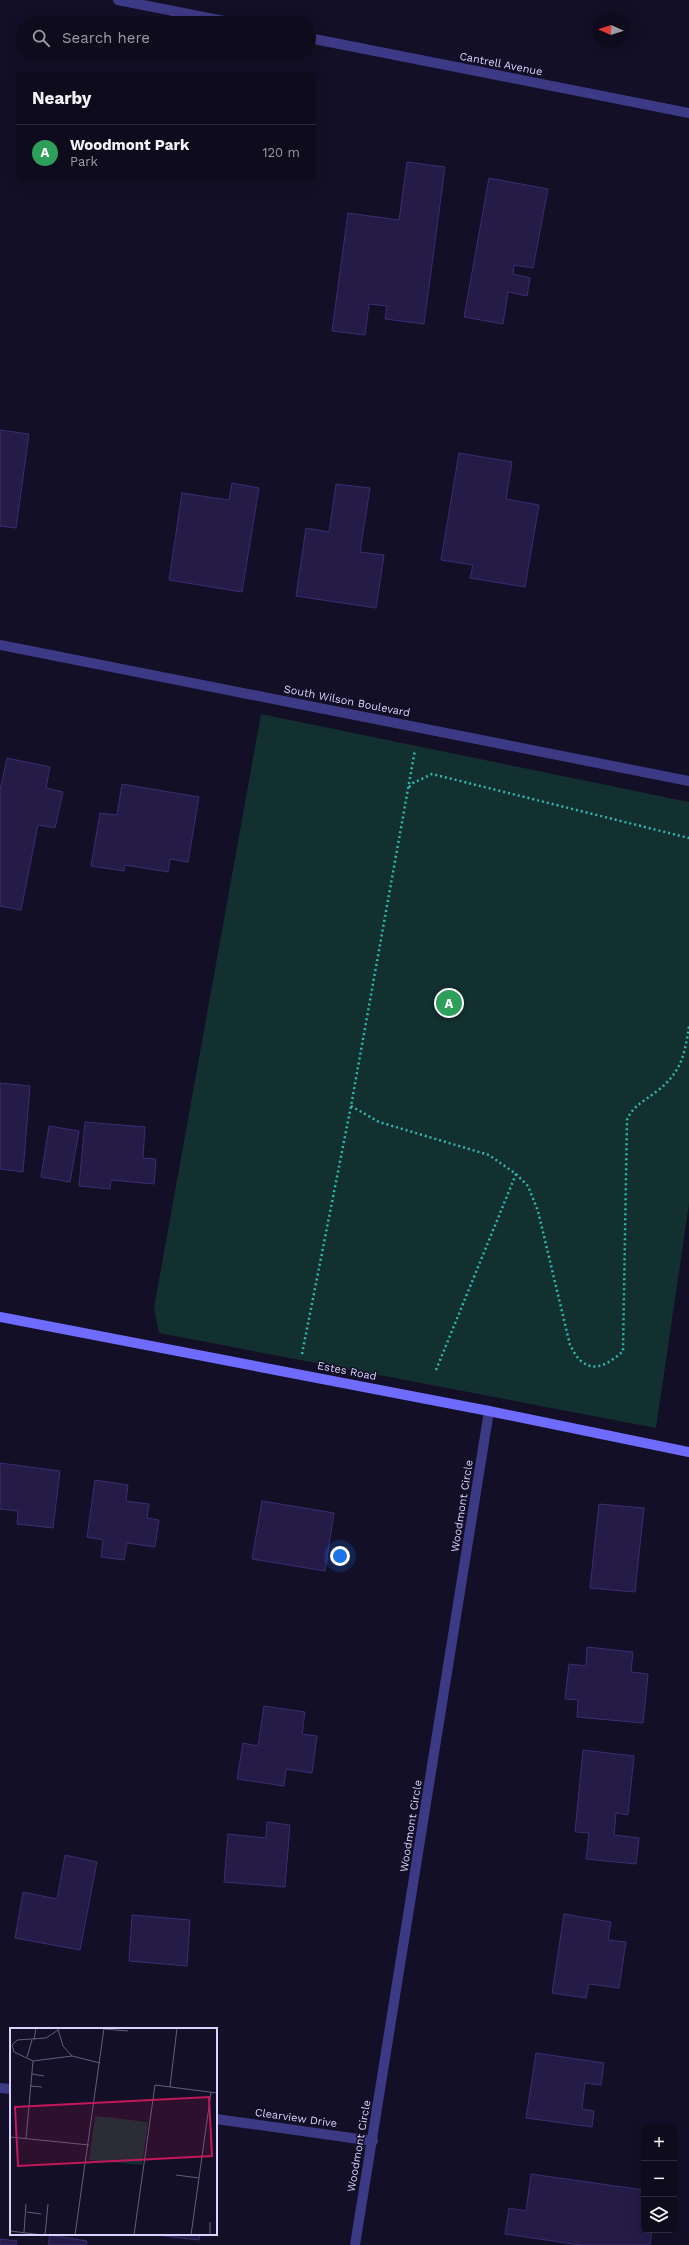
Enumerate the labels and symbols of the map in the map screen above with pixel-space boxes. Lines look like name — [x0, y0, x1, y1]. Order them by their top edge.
north arrow — [593, 12, 629, 48]
street label: Cantrell Avenue — [458, 50, 544, 78]
street label: South Wilson Boulevard — [283, 682, 411, 720]
pin: A — [436, 988, 462, 1018]
street label: Estes Road — [316, 1359, 378, 1383]
street label: Woodmont Circle — [448, 1459, 476, 1553]
your location — [330, 1546, 350, 1566]
street label: Woodmont Circle — [397, 1779, 425, 1873]
inset map — [10, 2028, 217, 2235]
street label: Woodmont Circle — [345, 2099, 373, 2193]
street label: Clearview Drive — [254, 2106, 338, 2130]

